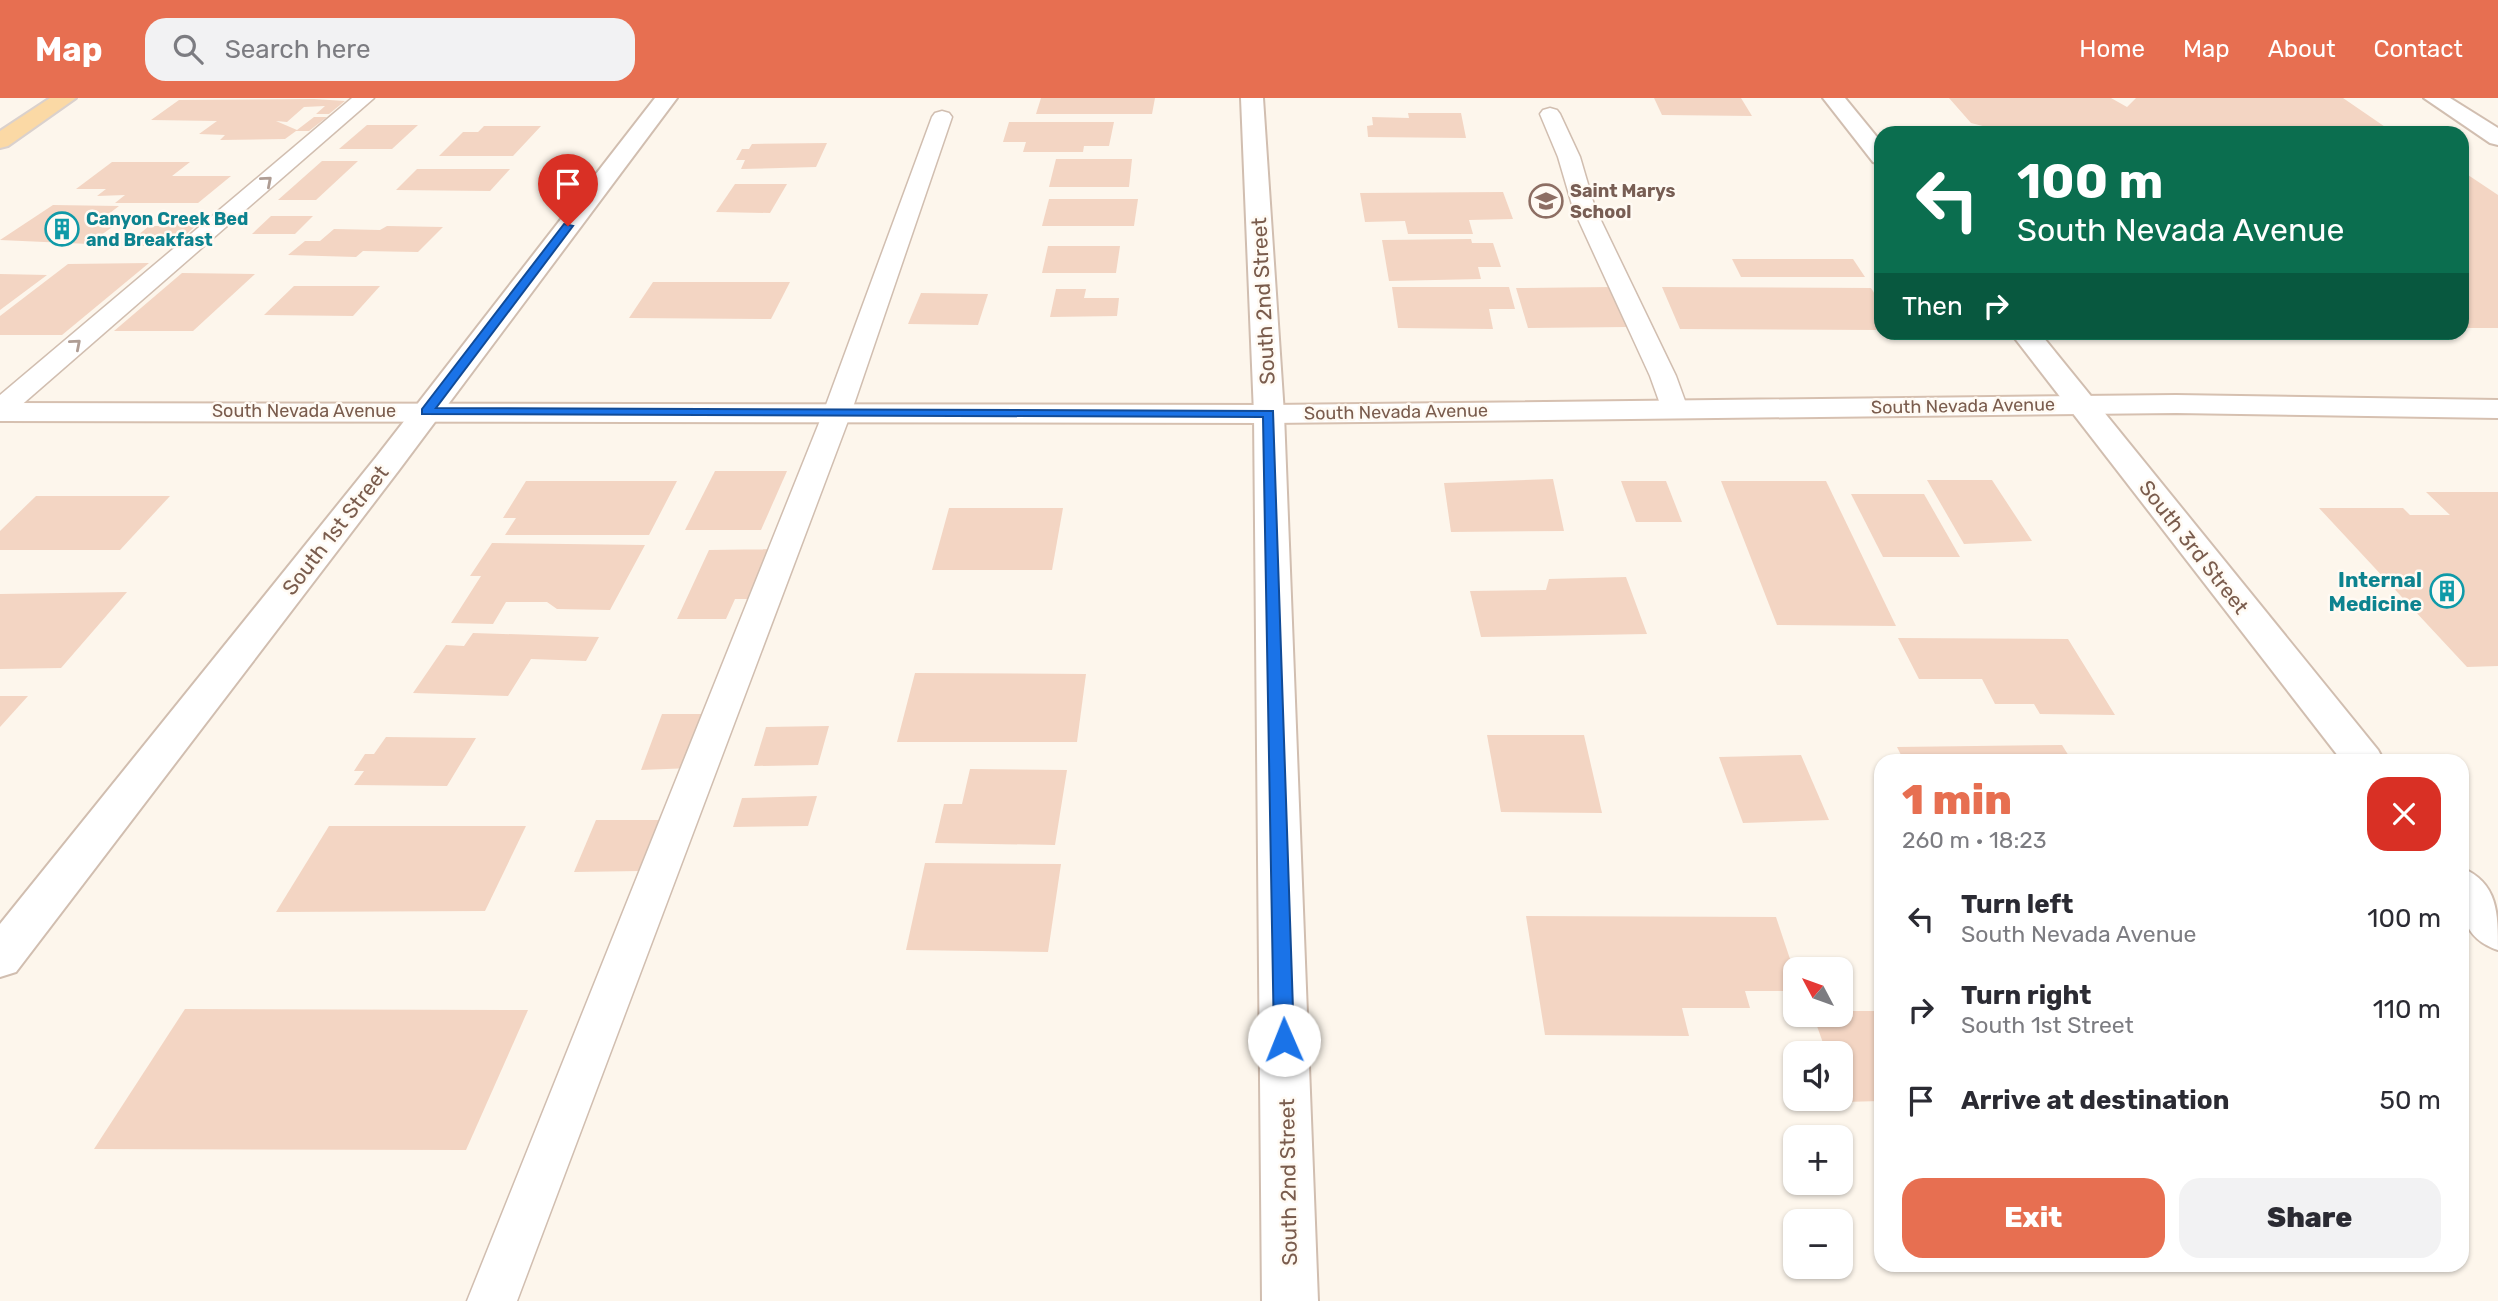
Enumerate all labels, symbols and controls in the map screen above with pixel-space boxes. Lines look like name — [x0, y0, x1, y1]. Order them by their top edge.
search box — [145, 18, 635, 81]
text: Map — [35, 30, 103, 69]
icon: search — [169, 30, 207, 68]
text: Search here — [225, 34, 370, 65]
text: Home — [2079, 35, 2145, 63]
text: Map — [2183, 35, 2230, 63]
text: About — [2268, 35, 2336, 63]
text: Contact — [2374, 35, 2463, 63]
text: 100 m — [2017, 152, 2163, 210]
pin — [538, 154, 598, 226]
icon: left — [1902, 154, 1993, 245]
icon: arrive — [549, 165, 587, 203]
one-way arrow — [259, 177, 272, 189]
place label: Saint Marys School — [1570, 180, 1676, 223]
school or university icon: Saint Marys School — [1527, 182, 1565, 220]
place label: Canyon Creek Bed and Breakfast — [86, 208, 248, 251]
building icon: Canyon Creek Bed and Breakfast — [43, 210, 81, 248]
text: South Nevada Avenue — [2017, 211, 2345, 249]
street label: South 2nd Street — [1246, 217, 1280, 385]
icon: right — [1977, 287, 2015, 325]
text: Then — [1902, 291, 1963, 322]
one-way arrow — [67, 340, 80, 352]
street label: South Nevada Avenue — [1871, 393, 2055, 419]
street label: South Nevada Avenue — [1304, 399, 1488, 425]
street label: South Nevada Avenue — [212, 400, 396, 422]
street label: South 1st Street — [277, 460, 393, 600]
street label: South 3rd Street — [2134, 475, 2254, 619]
place label: Internal Medicine — [2329, 567, 2422, 616]
building icon: Internal Medicine — [2428, 572, 2466, 610]
text: 1 min — [1902, 775, 2012, 825]
button: close — [2367, 777, 2441, 851]
text: 260 m · 18:23 — [1902, 826, 2047, 854]
text: Turn left — [1961, 889, 2073, 920]
icon: left — [1902, 900, 1940, 938]
text: 100 m — [2367, 903, 2441, 934]
text: South Nevada Avenue — [1961, 920, 2196, 948]
north arrow — [1783, 957, 1853, 1027]
map controls — [1783, 957, 1853, 1279]
text: Turn right — [1961, 980, 2091, 1011]
icon: right — [1902, 991, 1940, 1029]
text: 110 m — [2373, 994, 2441, 1025]
position arrow — [1247, 1003, 1321, 1077]
text: South 1st Street — [1961, 1011, 2134, 1039]
button: sound — [1783, 1041, 1853, 1111]
icon: arrive — [1902, 1082, 1940, 1120]
text: Arrive at destination — [1961, 1085, 2229, 1116]
text: 50 m — [2380, 1085, 2441, 1116]
street label: South 2nd Street — [1274, 1098, 1302, 1266]
button: + — [1783, 1125, 1853, 1195]
button: Exit — [1902, 1178, 2165, 1258]
button: Share — [2179, 1178, 2441, 1258]
button: − — [1783, 1209, 1853, 1279]

